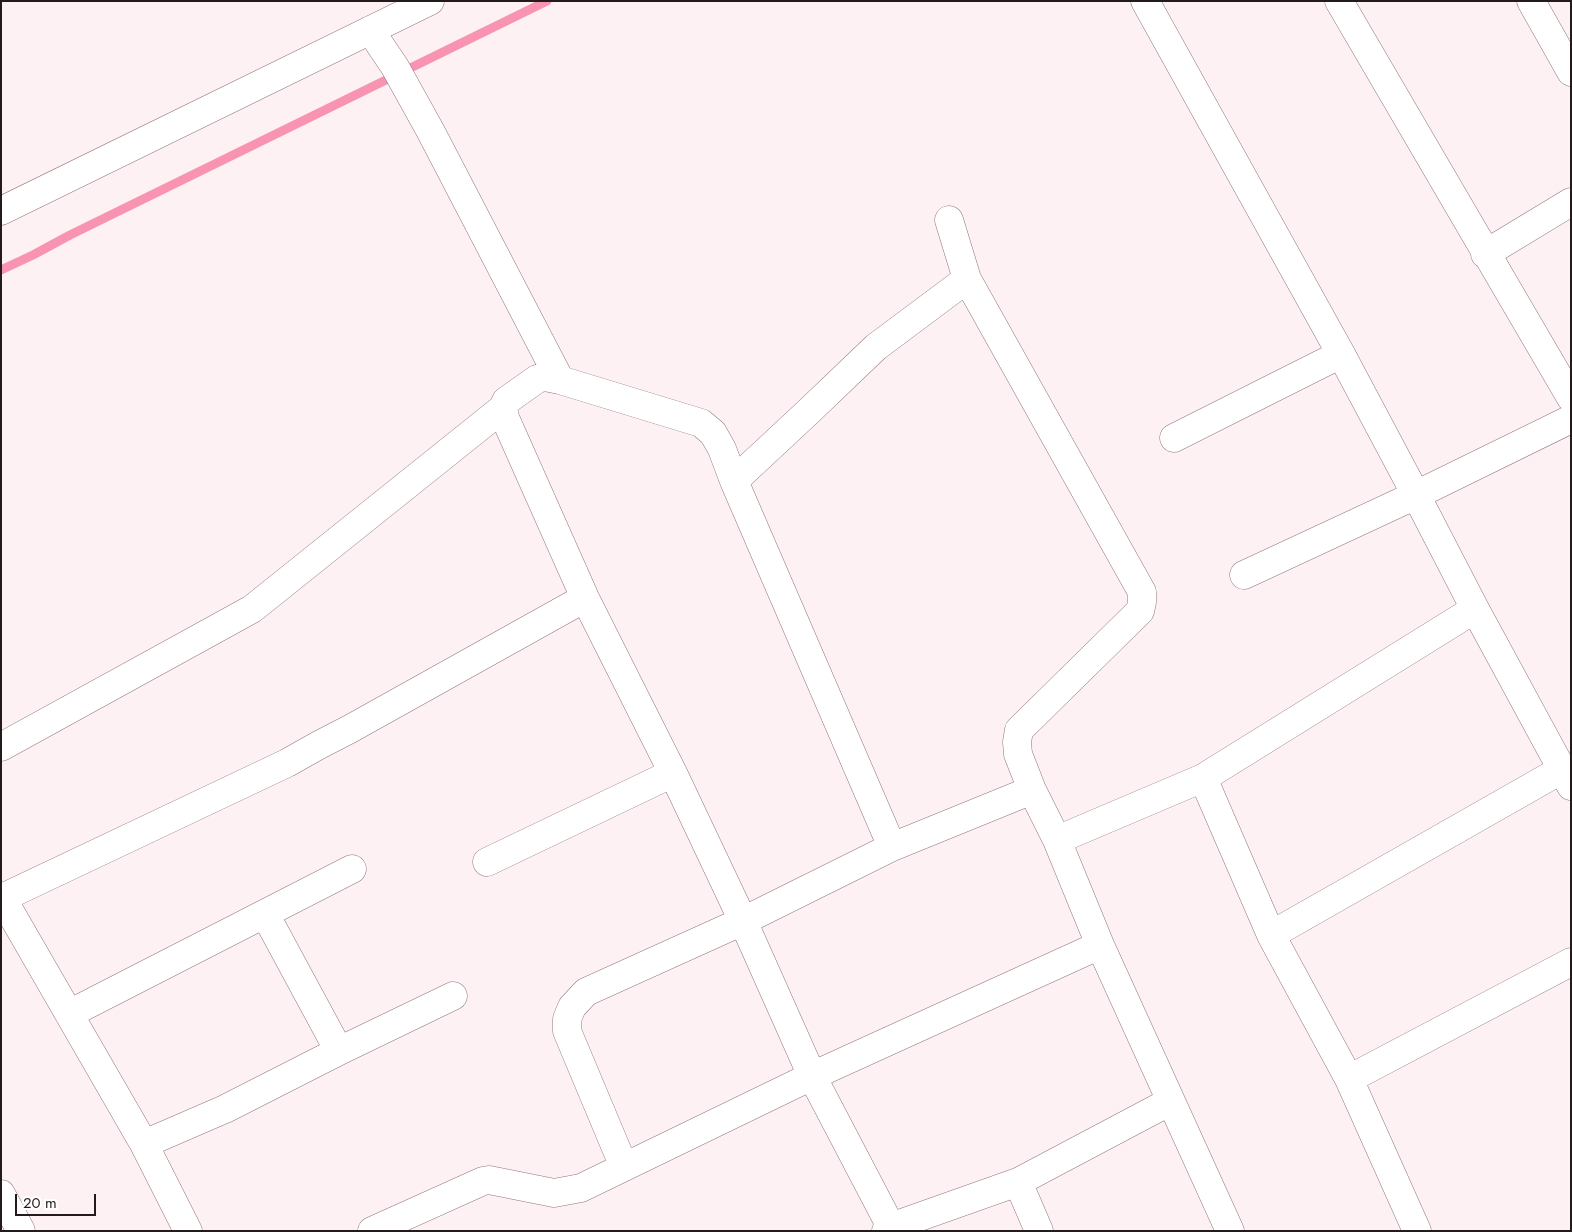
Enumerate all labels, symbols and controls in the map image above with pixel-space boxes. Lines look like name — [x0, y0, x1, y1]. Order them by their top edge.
scale bar — [18, 1184, 99, 1216]
text: 20 m — [23, 1192, 57, 1214]

